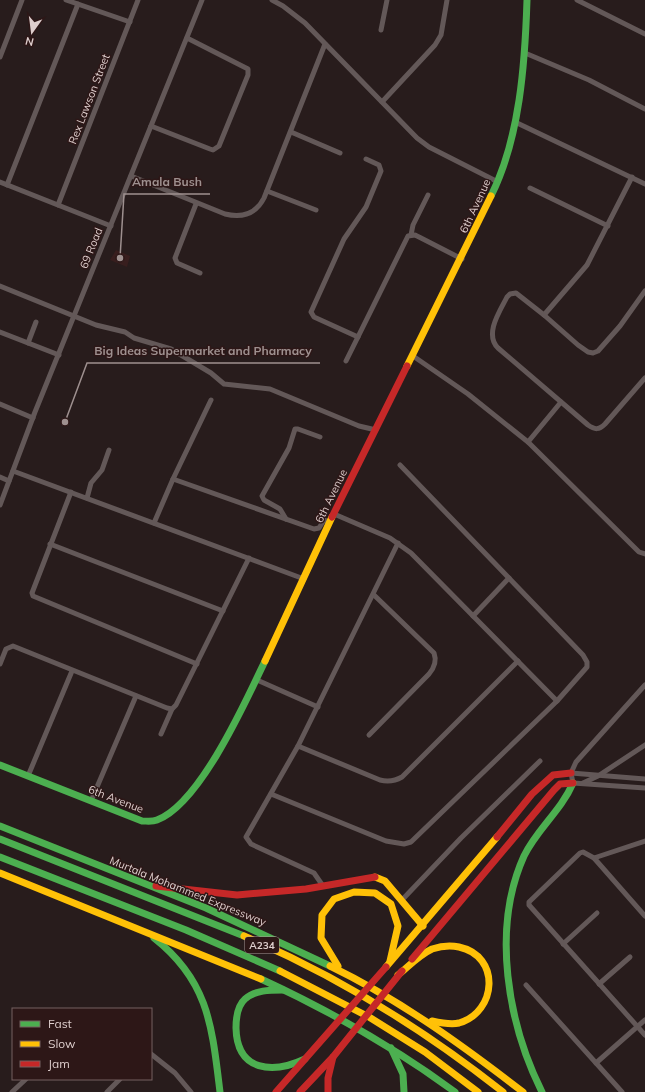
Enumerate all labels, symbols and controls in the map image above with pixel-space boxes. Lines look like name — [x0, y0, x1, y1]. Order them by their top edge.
north arrow — [12, 12, 52, 52]
text: N — [24, 34, 35, 50]
street label: Rex Lawson Street — [65, 52, 113, 146]
callout: Amala Bush — [124, 170, 210, 194]
text: Amala Bush — [132, 174, 202, 189]
street label: 6th Avenue — [456, 177, 494, 235]
street label: 69 Road — [76, 225, 106, 271]
callout: Big Ideas Supermarket and Pharmacy — [87, 339, 320, 363]
text: Big Ideas Supermarket and Pharmacy — [94, 343, 312, 358]
street label: 6th Avenue — [312, 467, 350, 525]
street label: 6th Avenue — [86, 782, 146, 816]
street label: Murtala Mohammed Expressway — [108, 853, 268, 929]
road number: A234 — [245, 937, 279, 953]
legend — [12, 1008, 152, 1080]
text: Fast — [48, 1016, 72, 1031]
text: Slow — [48, 1036, 76, 1051]
text: Jam — [48, 1056, 70, 1071]

